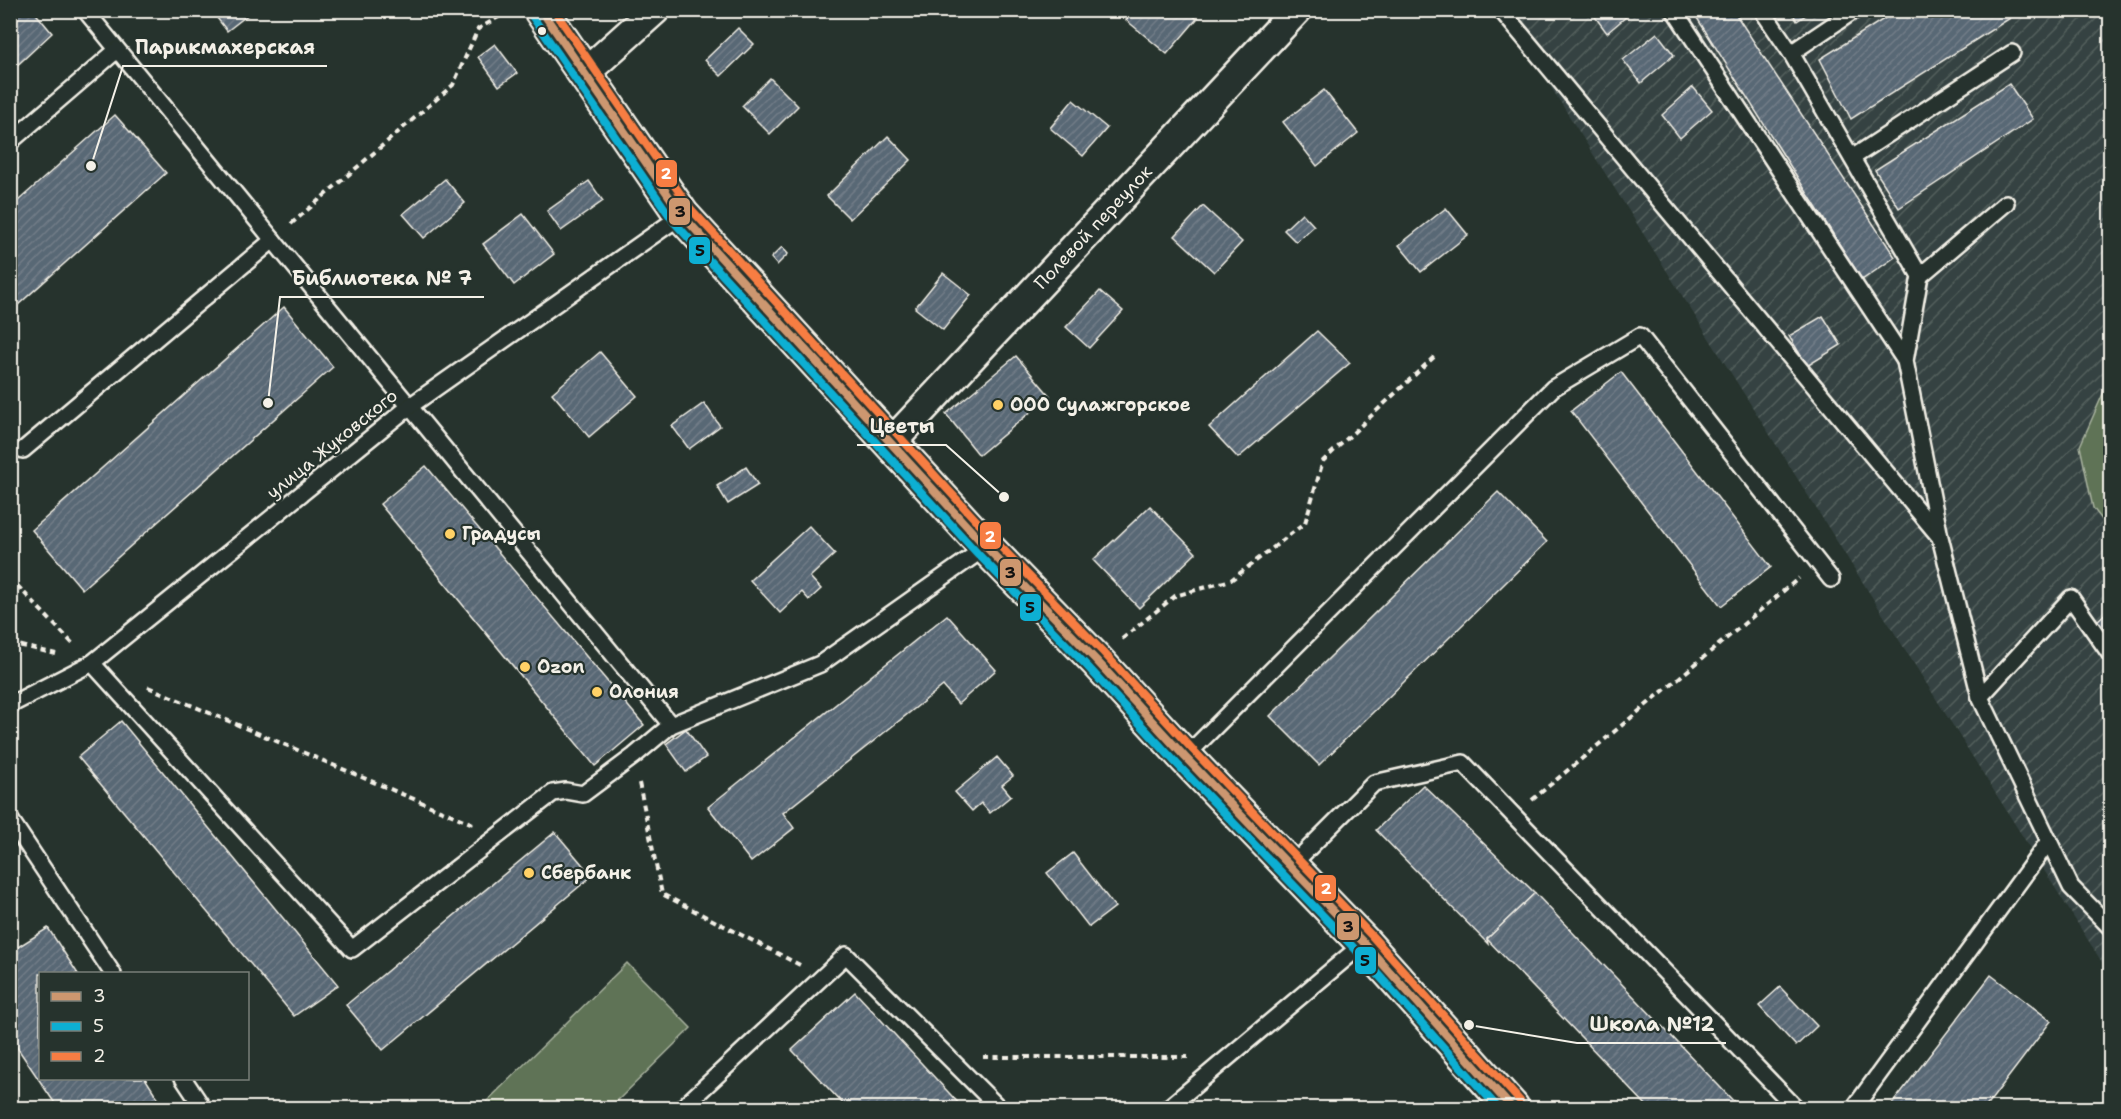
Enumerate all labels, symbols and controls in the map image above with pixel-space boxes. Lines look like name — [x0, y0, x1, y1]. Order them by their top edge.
unlabelled marker — [536, 25, 548, 37]
callout: Парикмахерская — [123, 28, 327, 66]
text: Парикмахерская — [135, 34, 315, 60]
line badge: 2 — [655, 159, 678, 188]
street label: Полевой переулок — [1029, 160, 1158, 295]
text: 2 — [660, 163, 672, 184]
line badge: 3 — [668, 197, 691, 226]
text: 3 — [674, 201, 686, 222]
line badge: 5 — [688, 236, 711, 265]
text: 5 — [695, 240, 705, 261]
callout: Библиотека № 7 — [280, 259, 484, 297]
text: Библиотека № 7 — [292, 265, 472, 291]
street label: улица Жуковского — [261, 384, 403, 504]
place label: ООО Сулажгорское — [1010, 393, 1191, 417]
marker: ООО Сулажгорское — [991, 398, 1005, 412]
callout: Цветы — [857, 407, 946, 445]
text: Цветы — [869, 413, 935, 439]
line badge: 2 — [979, 521, 1002, 550]
place label: Градусы — [462, 522, 541, 546]
text: 2 — [984, 526, 996, 547]
marker: Градусы — [443, 527, 457, 541]
line badge: 3 — [999, 558, 1022, 587]
text: 3 — [1004, 562, 1016, 583]
line badge: 5 — [1019, 593, 1042, 622]
text: 5 — [1025, 597, 1035, 618]
place label: Ozon — [537, 655, 584, 679]
marker: Ozon — [518, 660, 532, 674]
place label: Олония — [609, 680, 679, 704]
marker: Олония — [590, 685, 604, 699]
place label: Сбербанк — [541, 861, 631, 885]
marker: Сбербанк — [522, 866, 536, 880]
line badge: 2 — [1314, 874, 1337, 902]
text: 2 — [1320, 878, 1332, 899]
line badge: 3 — [1336, 912, 1360, 941]
text: 3 — [1342, 916, 1354, 937]
line badge: 5 — [1354, 946, 1377, 975]
text: 5 — [1360, 950, 1370, 971]
legend — [39, 972, 249, 1080]
text: 3 — [93, 984, 106, 1008]
callout: Школа №12 — [1577, 1005, 1726, 1043]
text: Школа №12 — [1590, 1011, 1714, 1037]
text: 5 — [93, 1014, 104, 1038]
text: 2 — [93, 1044, 106, 1068]

